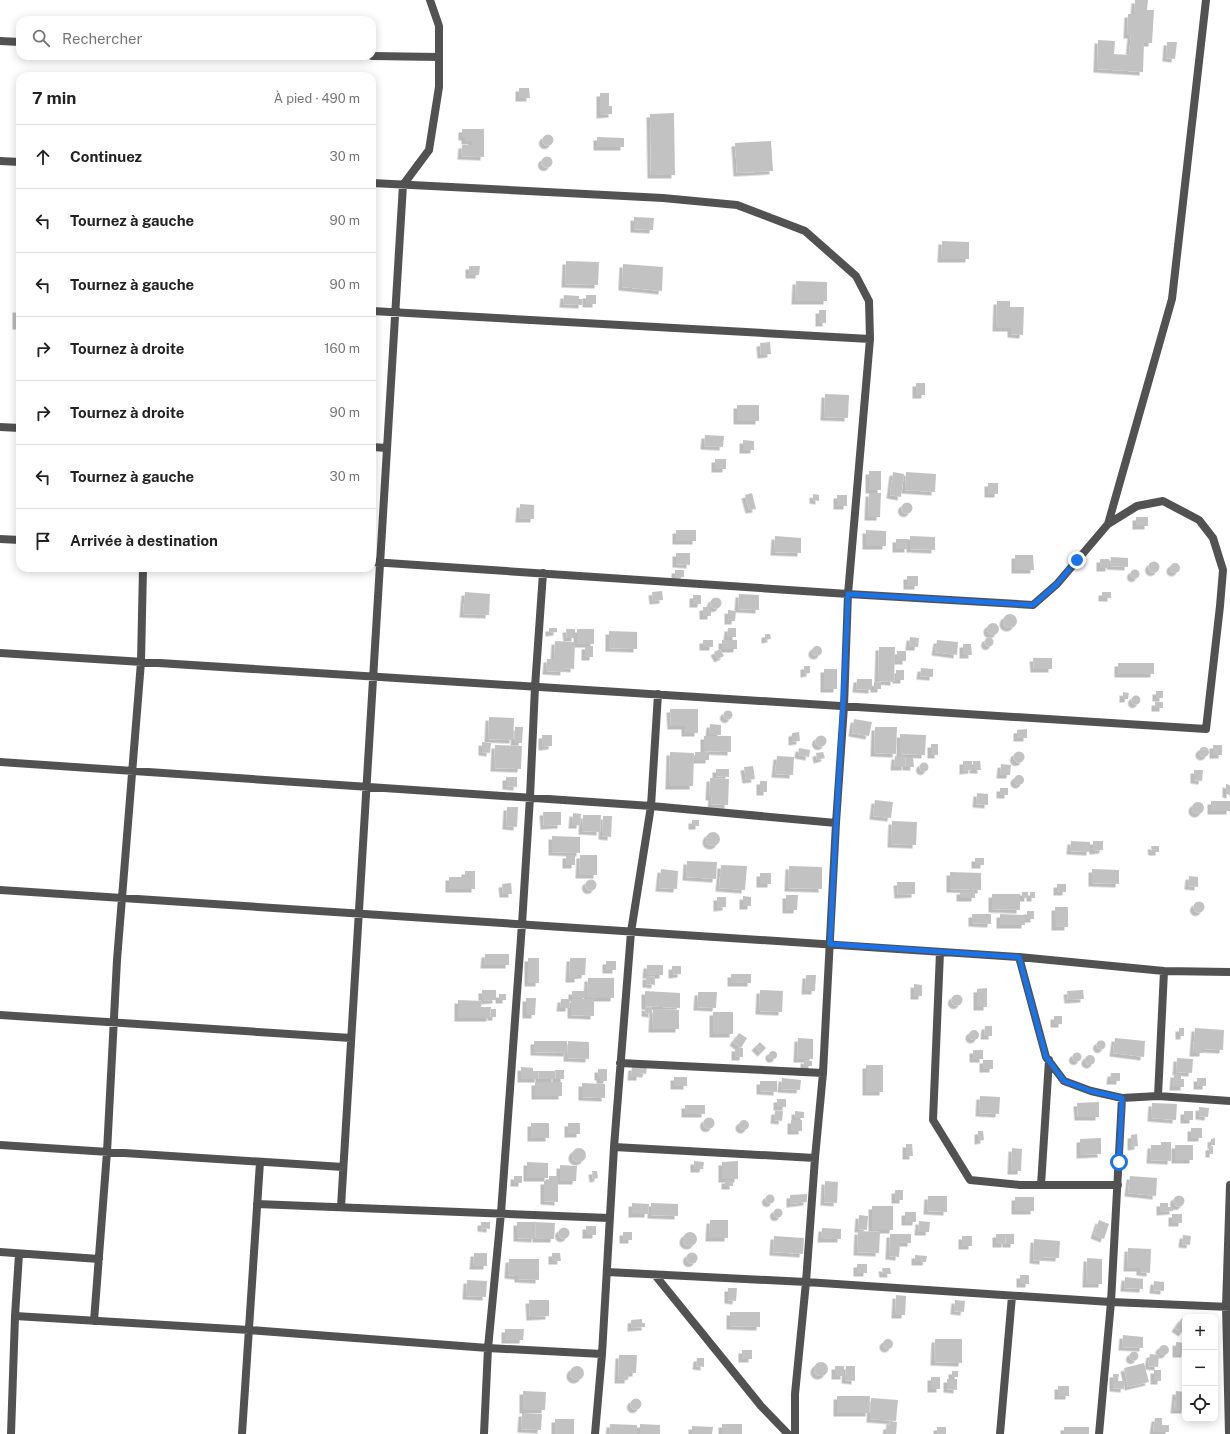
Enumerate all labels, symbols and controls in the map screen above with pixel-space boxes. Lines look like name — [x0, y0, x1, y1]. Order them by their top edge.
search box — [16, 16, 376, 60]
icon: search — [30, 27, 52, 49]
text: Rechercher — [62, 30, 142, 47]
text: 7 min — [32, 88, 76, 108]
text: À pied · 490 m — [274, 91, 360, 106]
icon: ahead — [32, 146, 54, 168]
text: Continuez — [70, 148, 142, 165]
text: 30 m — [330, 149, 360, 164]
icon: left — [32, 210, 54, 232]
text: Tournez à gauche — [70, 212, 194, 229]
text: 90 m — [330, 213, 360, 228]
icon: left — [32, 274, 54, 296]
text: Tournez à gauche — [70, 276, 194, 293]
text: 90 m — [330, 277, 360, 292]
icon: right — [32, 338, 54, 360]
text: Tournez à droite — [70, 340, 184, 357]
text: 160 m — [324, 341, 360, 356]
icon: right — [32, 402, 54, 424]
text: Tournez à droite — [70, 404, 184, 421]
text: 90 m — [330, 405, 360, 420]
icon: left — [32, 466, 54, 488]
text: Tournez à gauche — [70, 468, 194, 485]
text: 30 m — [330, 469, 360, 484]
icon: arrive — [32, 530, 54, 552]
text: Arrivée à destination — [70, 532, 218, 549]
route end — [1068, 551, 1086, 569]
route start — [1110, 1153, 1128, 1171]
map controls — [1182, 1314, 1218, 1422]
button: + — [1182, 1314, 1218, 1350]
button: − — [1182, 1350, 1218, 1386]
button: locate — [1182, 1386, 1218, 1422]

